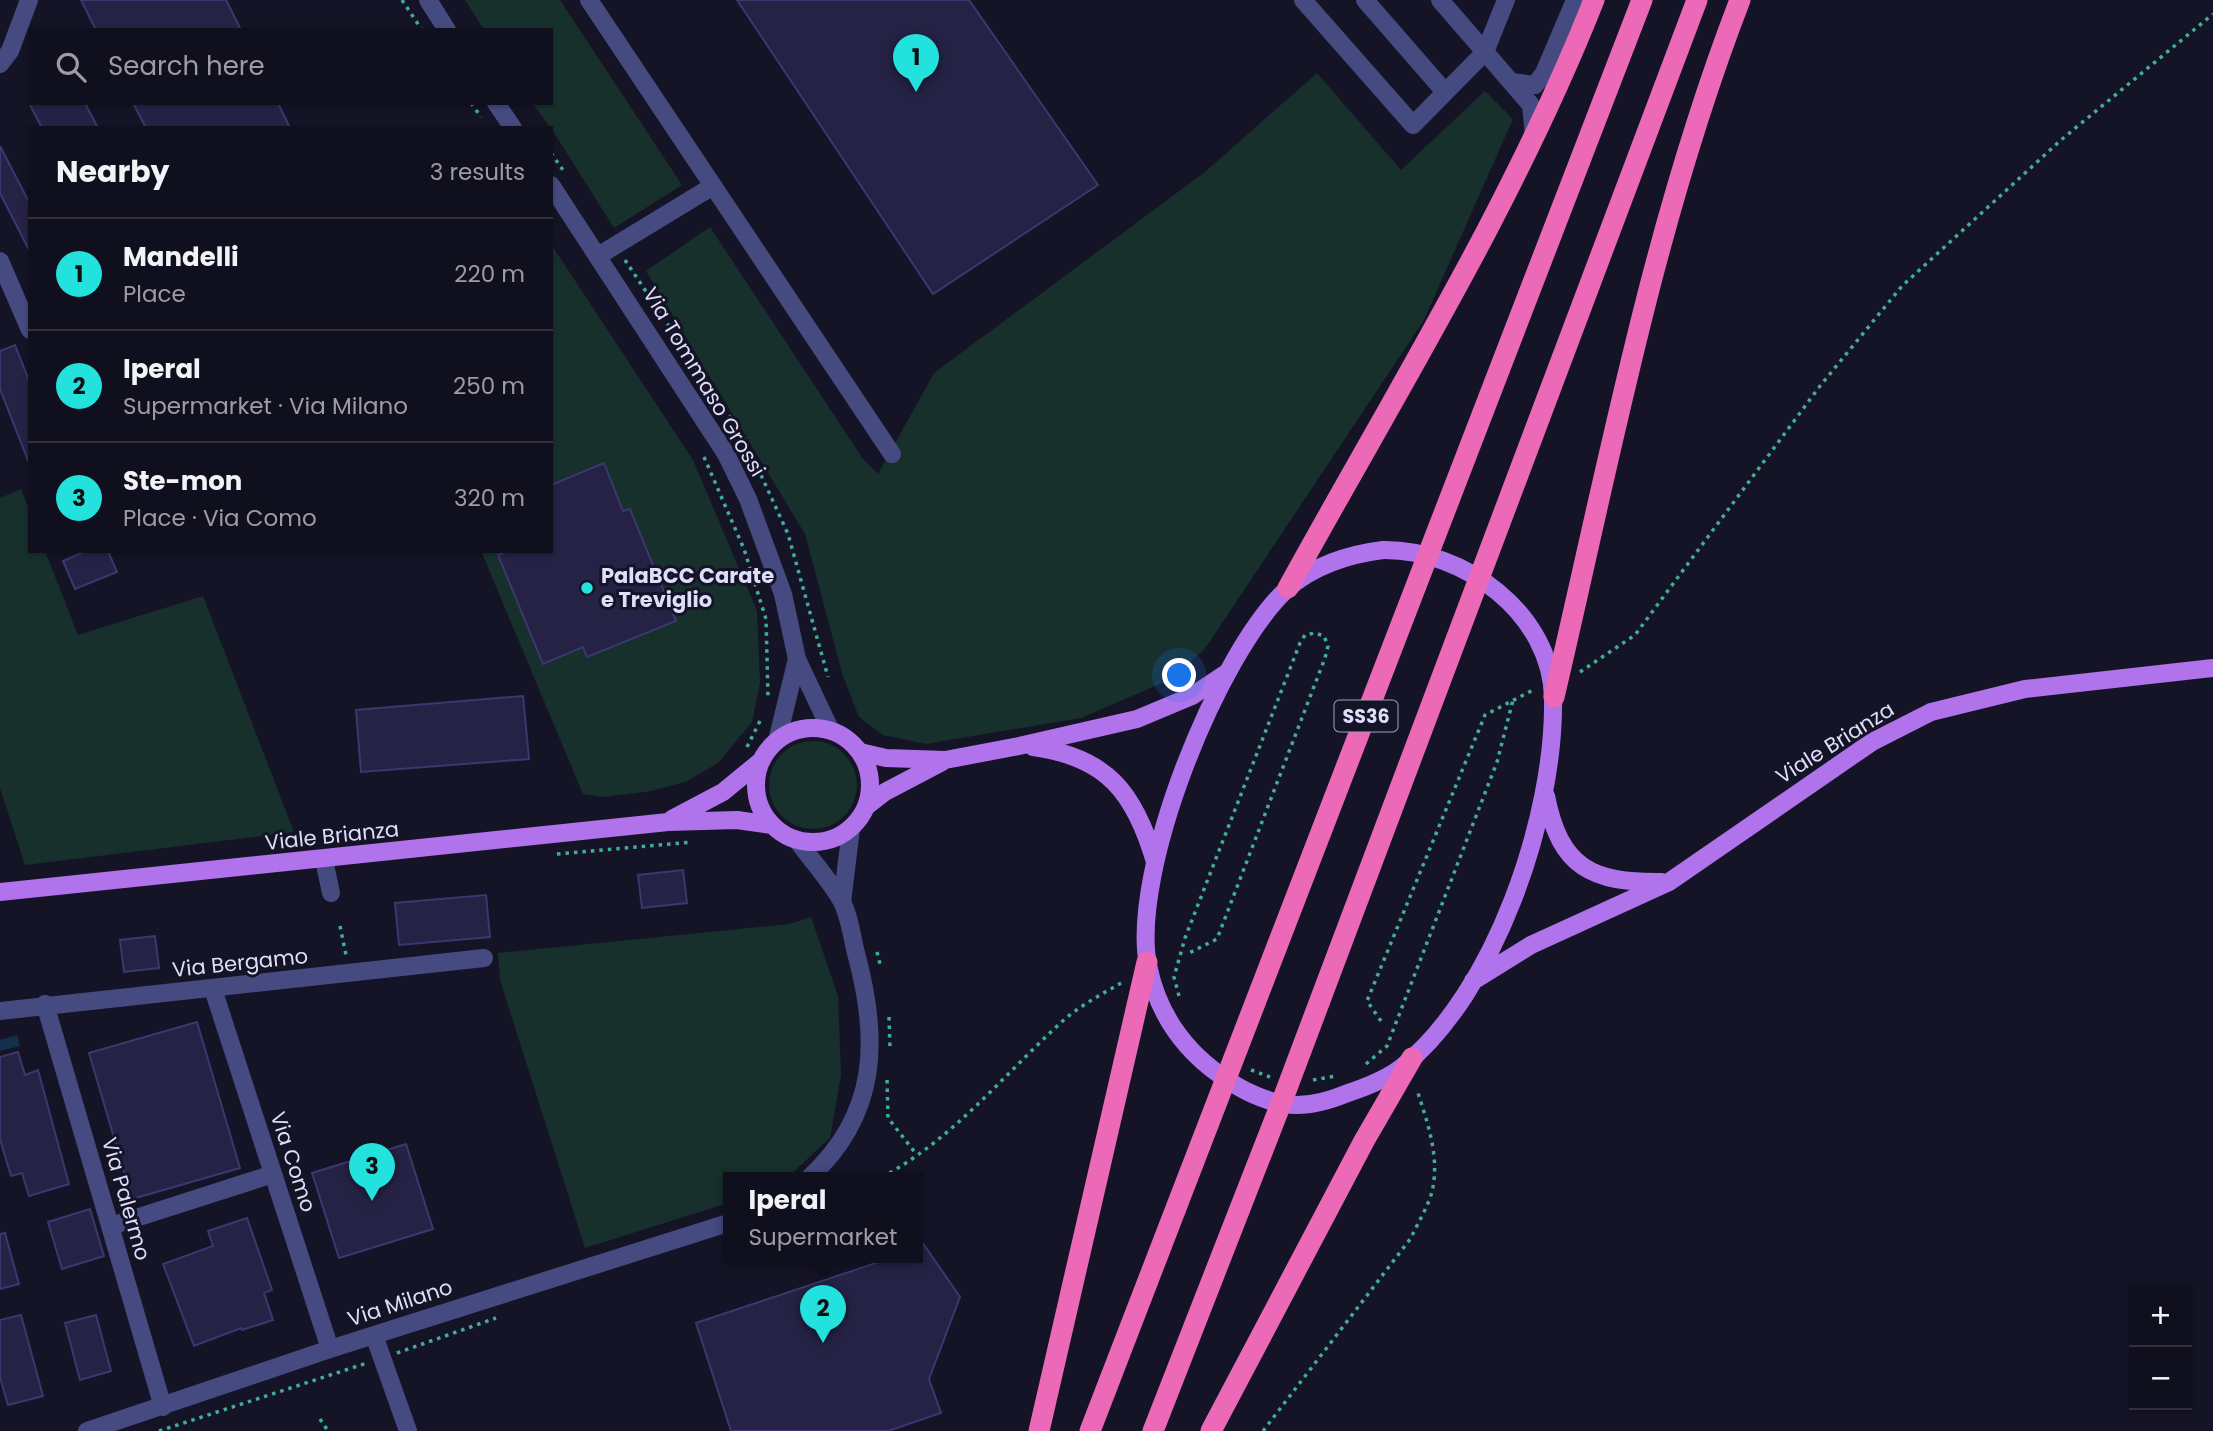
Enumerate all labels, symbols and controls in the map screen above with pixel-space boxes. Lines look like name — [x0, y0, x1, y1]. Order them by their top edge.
search box — [28, 28, 553, 105]
pin: 1 — [893, 34, 939, 92]
icon: search — [52, 48, 90, 86]
text: Search here — [108, 48, 265, 84]
text: Nearby — [56, 150, 170, 193]
text: 3 results — [430, 156, 525, 188]
text: Mandelli — [123, 239, 239, 275]
text: 1 — [75, 258, 83, 290]
text: 220 m — [454, 258, 525, 290]
text: Place — [123, 278, 186, 310]
street label: Via Tommaso Grossi — [636, 282, 773, 482]
text: Iperal — [123, 351, 201, 387]
text: 2 — [72, 370, 86, 402]
text: 250 m — [453, 370, 525, 402]
text: Supermarket · Via Milano — [123, 390, 408, 422]
text: Ste-mon — [123, 463, 242, 499]
text: 3 — [72, 482, 86, 514]
text: 320 m — [454, 482, 525, 514]
text: Place · Via Como — [123, 502, 317, 534]
place label: PalaBCC Carate e Treviglio — [601, 561, 774, 614]
marker: PalaBCC Carate e Treviglio — [579, 580, 595, 596]
your location — [1162, 658, 1196, 692]
street label: Viale Brianza — [1770, 695, 1900, 791]
road number: SS36 — [1334, 701, 1398, 732]
street label: Viale Brianza — [263, 814, 400, 857]
street label: Via Bergamo — [171, 941, 309, 984]
street label: Via Como — [264, 1108, 323, 1216]
street label: Via Palermo — [95, 1134, 158, 1264]
pin: 3 — [349, 1143, 395, 1201]
popup — [723, 1172, 923, 1263]
text: Iperal — [749, 1182, 826, 1218]
text: Supermarket — [749, 1221, 897, 1253]
street label: Via Milano — [344, 1272, 456, 1333]
map controls — [2129, 1284, 2192, 1410]
button: + — [2129, 1284, 2192, 1347]
pin: 2 — [800, 1285, 846, 1343]
button: − — [2129, 1347, 2192, 1410]

